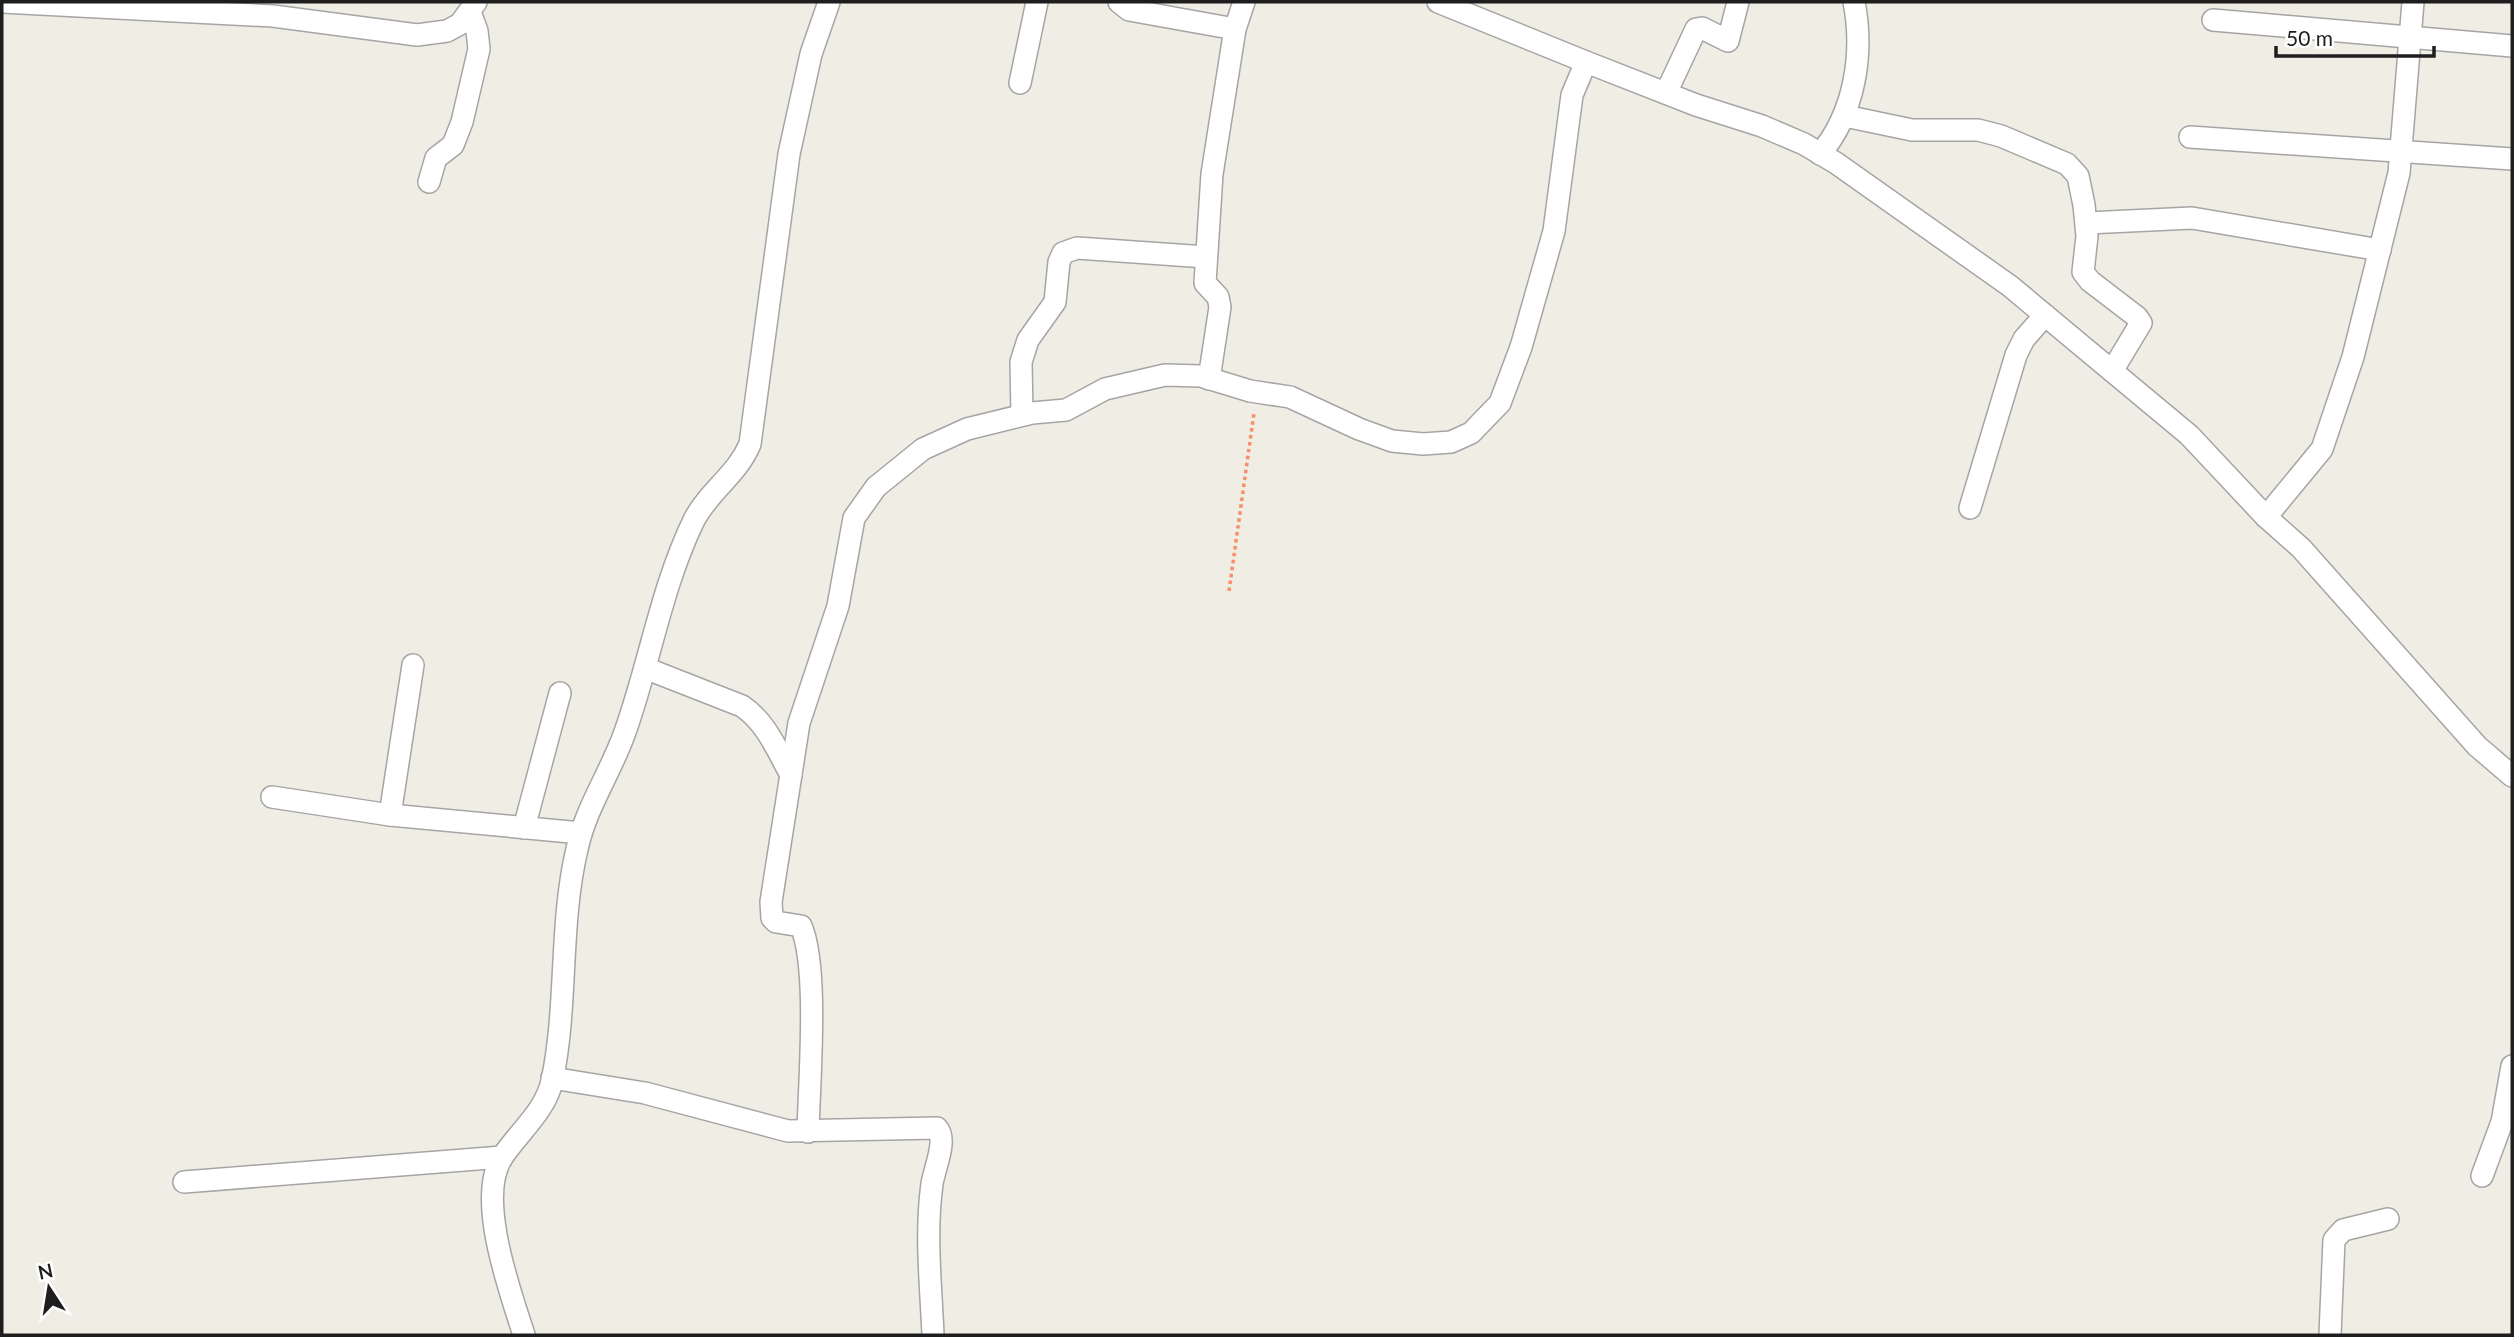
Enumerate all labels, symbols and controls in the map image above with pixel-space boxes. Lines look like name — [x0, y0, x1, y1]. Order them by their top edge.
scale bar — [2276, 14, 2434, 58]
text: 50 m — [2286, 25, 2333, 50]
north arrow — [14, 1253, 84, 1323]
text: N — [36, 1258, 55, 1284]

